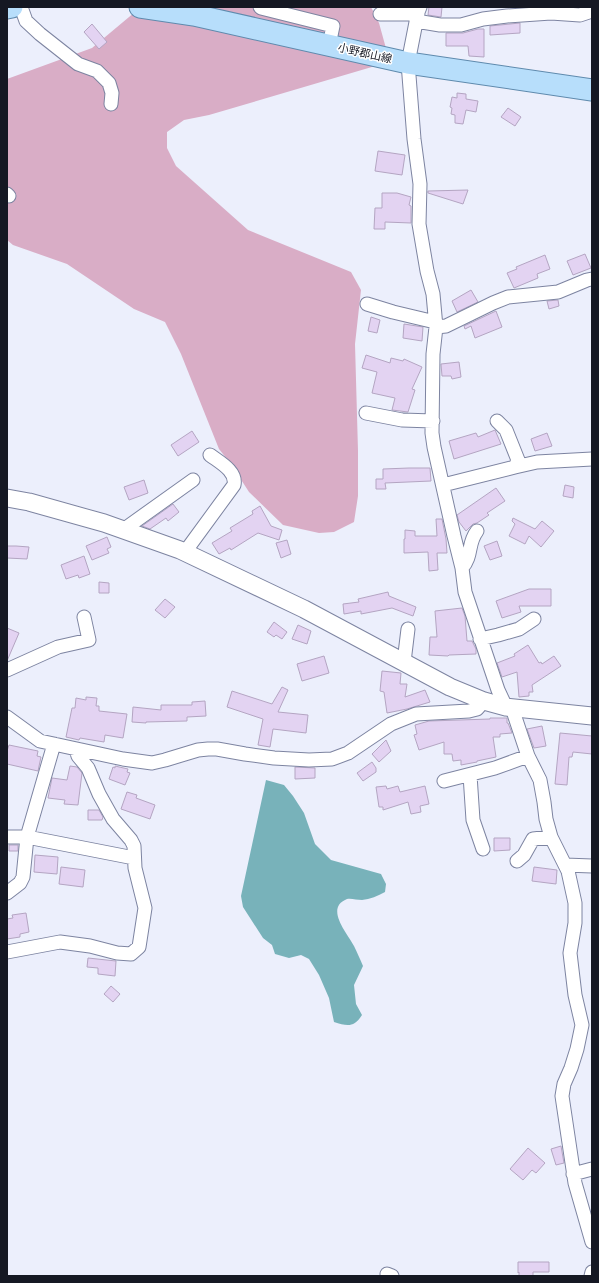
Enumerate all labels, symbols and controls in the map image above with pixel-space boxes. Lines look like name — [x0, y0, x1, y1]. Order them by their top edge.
street label: 小野郡山線 — [336, 41, 393, 67]

